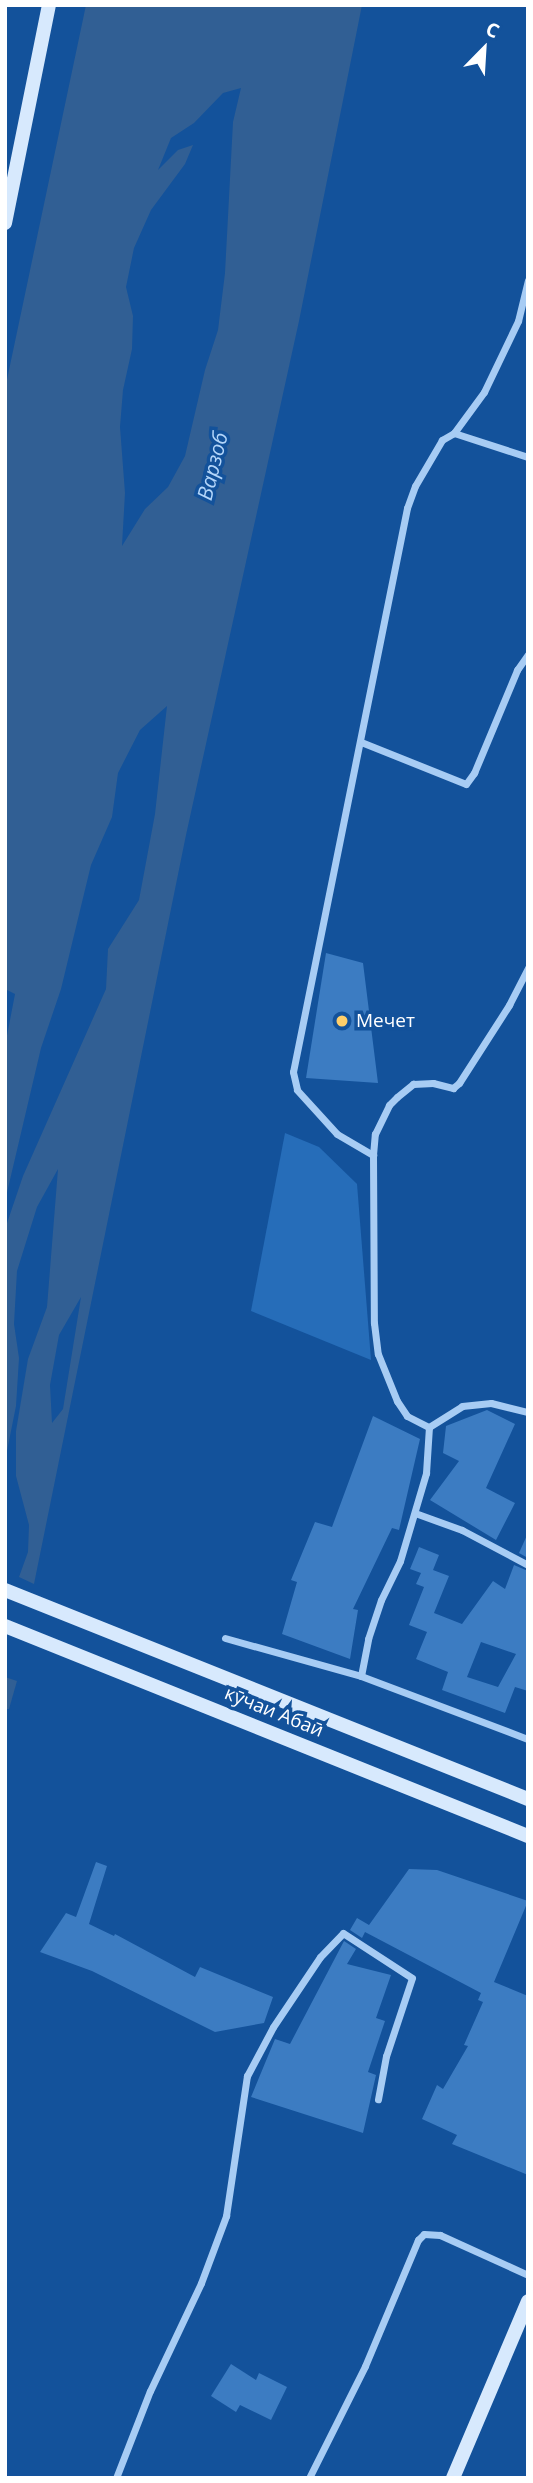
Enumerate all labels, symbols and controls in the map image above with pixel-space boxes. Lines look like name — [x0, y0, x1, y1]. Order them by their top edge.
north arrow — [449, 14, 519, 84]
text: С — [482, 15, 503, 44]
water label: Варзоб — [191, 429, 233, 503]
place label: Мечет — [356, 1010, 415, 1032]
marker: Мечет — [334, 1013, 350, 1029]
street label: кӯчаи Абаӣ — [221, 1682, 327, 1742]

